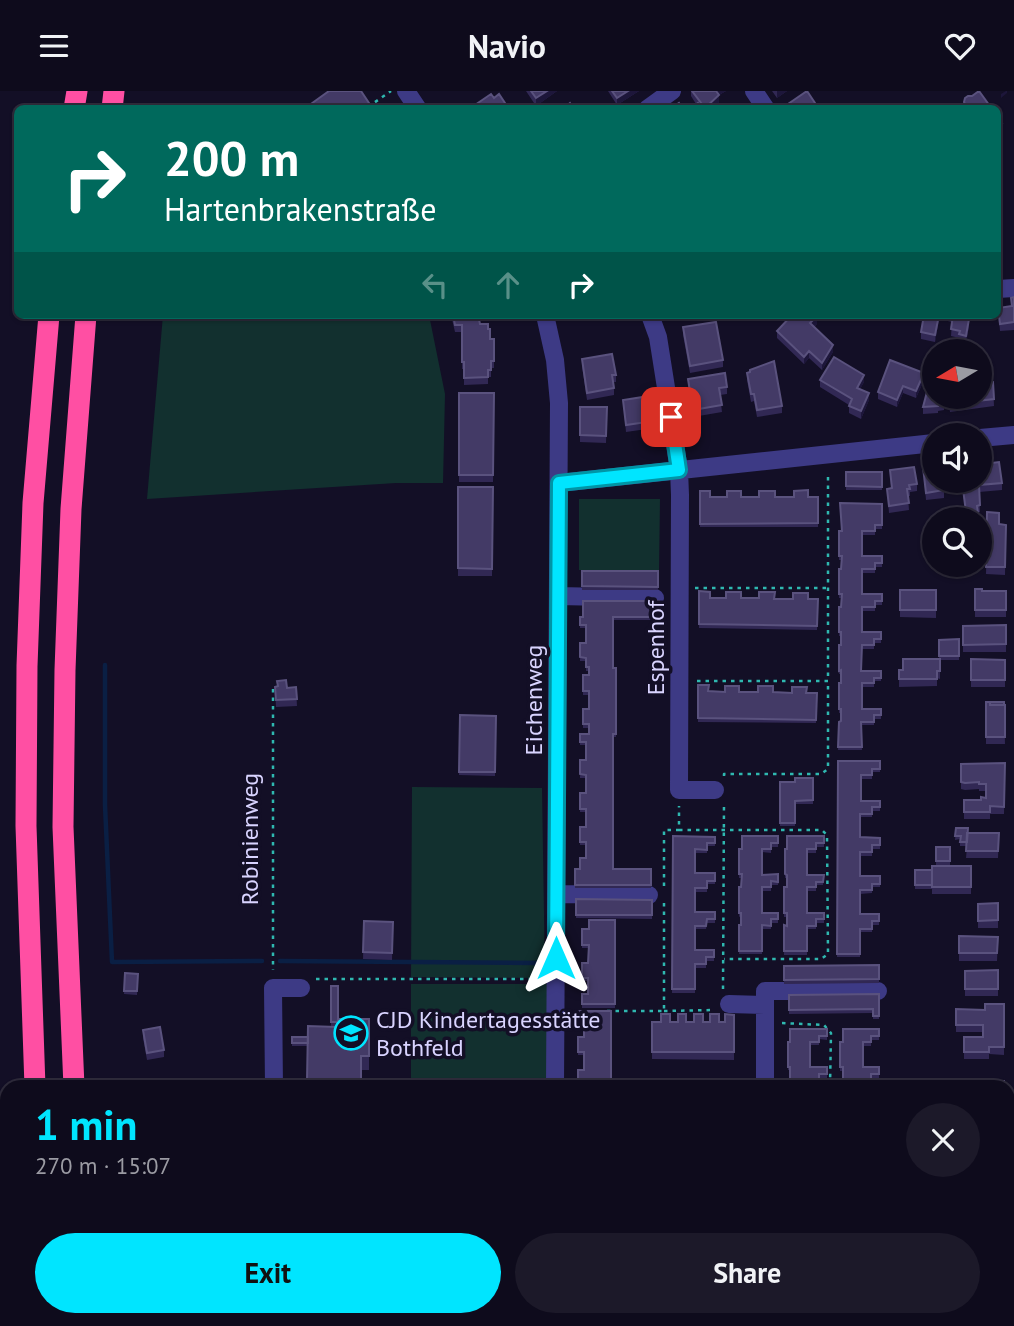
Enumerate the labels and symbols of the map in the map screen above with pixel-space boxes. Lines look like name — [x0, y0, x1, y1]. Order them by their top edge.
north arrow — [922, 339, 992, 409]
pin — [641, 387, 701, 447]
street label: Espenhof — [640, 599, 671, 695]
street label: Eichenweg — [518, 645, 549, 755]
street label: Robinienweg — [234, 773, 265, 905]
position arrow — [519, 921, 593, 995]
place label: CJD Kindertagesstätte Bothfeld — [376, 1004, 601, 1063]
school or university icon: CJD Kindertagesstätte Bothfeld — [332, 1014, 370, 1052]

